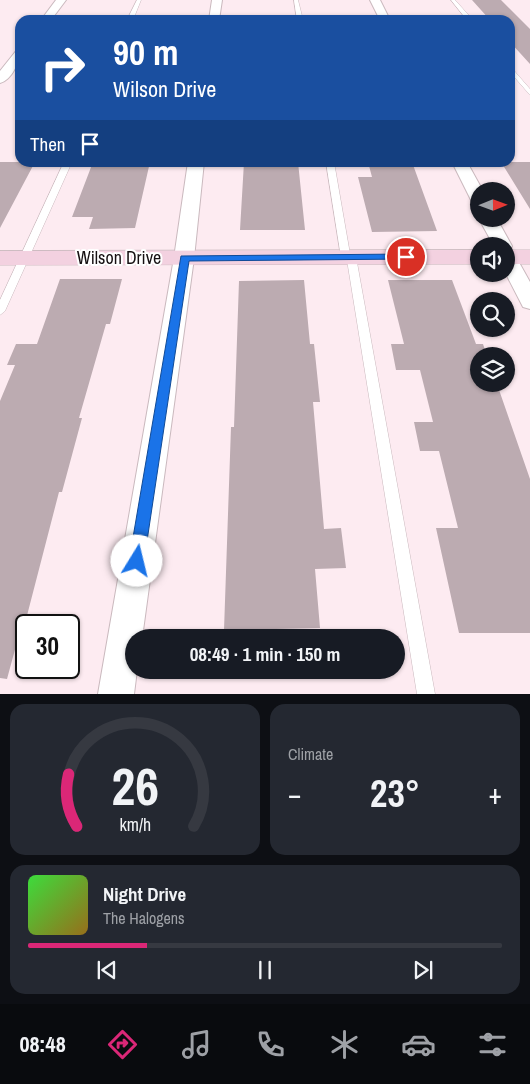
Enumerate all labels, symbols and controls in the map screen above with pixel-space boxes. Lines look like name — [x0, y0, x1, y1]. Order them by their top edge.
text: 90 m — [113, 29, 178, 76]
icon: right — [30, 35, 95, 100]
text: Wilson Drive — [113, 74, 216, 104]
icon: arrive — [76, 130, 104, 158]
text: Then — [30, 131, 66, 157]
north arrow — [470, 182, 515, 228]
map controls — [470, 182, 515, 392]
pin — [385, 236, 427, 278]
button: sound — [470, 237, 515, 282]
icon: arrive — [392, 243, 420, 271]
street label: Wilson Drive — [77, 245, 161, 270]
button: search — [470, 292, 515, 337]
button: layers — [470, 347, 515, 392]
position arrow — [110, 534, 162, 586]
speed limit sign: 30 — [15, 614, 80, 679]
text: 08:49 · 1 min · 150 m — [190, 641, 340, 667]
text: Climate — [288, 743, 333, 765]
text: 26 — [111, 751, 159, 821]
text: 23° — [370, 768, 420, 819]
text: − — [288, 775, 301, 813]
text: + — [489, 775, 502, 813]
text: km/h — [119, 813, 151, 837]
text: Night Drive — [103, 881, 186, 907]
text: The Halogens — [103, 907, 185, 929]
icon: previous — [93, 956, 121, 984]
icon: pause — [251, 956, 279, 984]
icon: next — [409, 956, 437, 984]
icon: directions — [105, 1027, 140, 1062]
icon: music — [179, 1027, 214, 1062]
icon: phone — [253, 1027, 288, 1062]
icon: climate — [327, 1027, 362, 1062]
icon: car — [401, 1027, 436, 1062]
icon: filters — [475, 1027, 510, 1062]
text: 08:48 — [20, 1029, 66, 1059]

